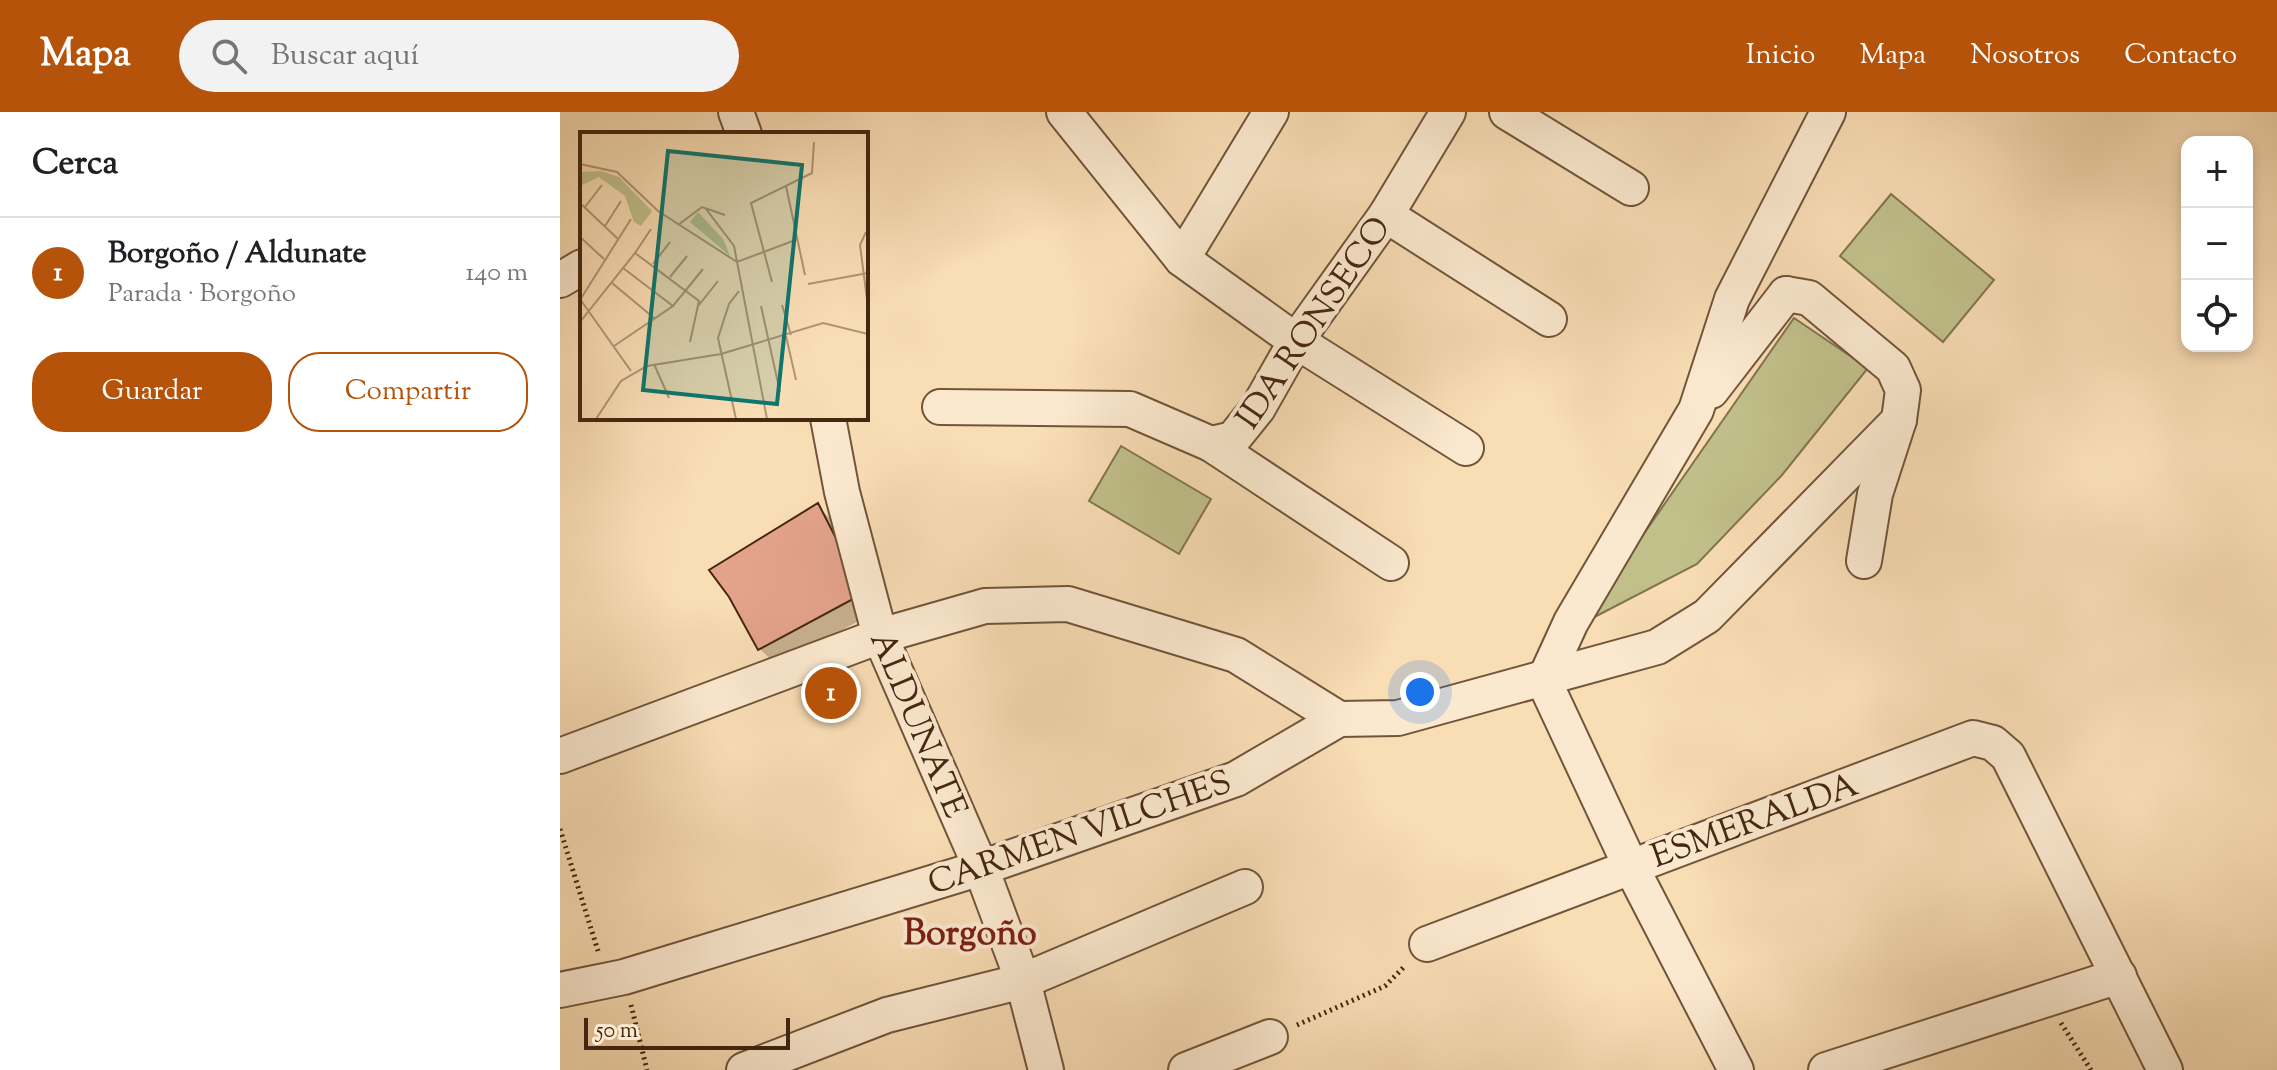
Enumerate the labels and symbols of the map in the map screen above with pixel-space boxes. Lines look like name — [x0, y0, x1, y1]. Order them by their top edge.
inset map — [580, 132, 868, 420]
street label: IDA RONSECO — [1225, 208, 1404, 440]
street label: ALDUNATE — [855, 624, 978, 826]
pin: 1 — [805, 663, 857, 723]
your location — [1400, 672, 1440, 712]
street label: CARMEN VILCHES — [922, 759, 1239, 909]
street label: ESMERALDA — [1645, 762, 1866, 883]
district label: Borgoño — [903, 909, 1037, 961]
scale bar — [584, 1014, 790, 1050]

